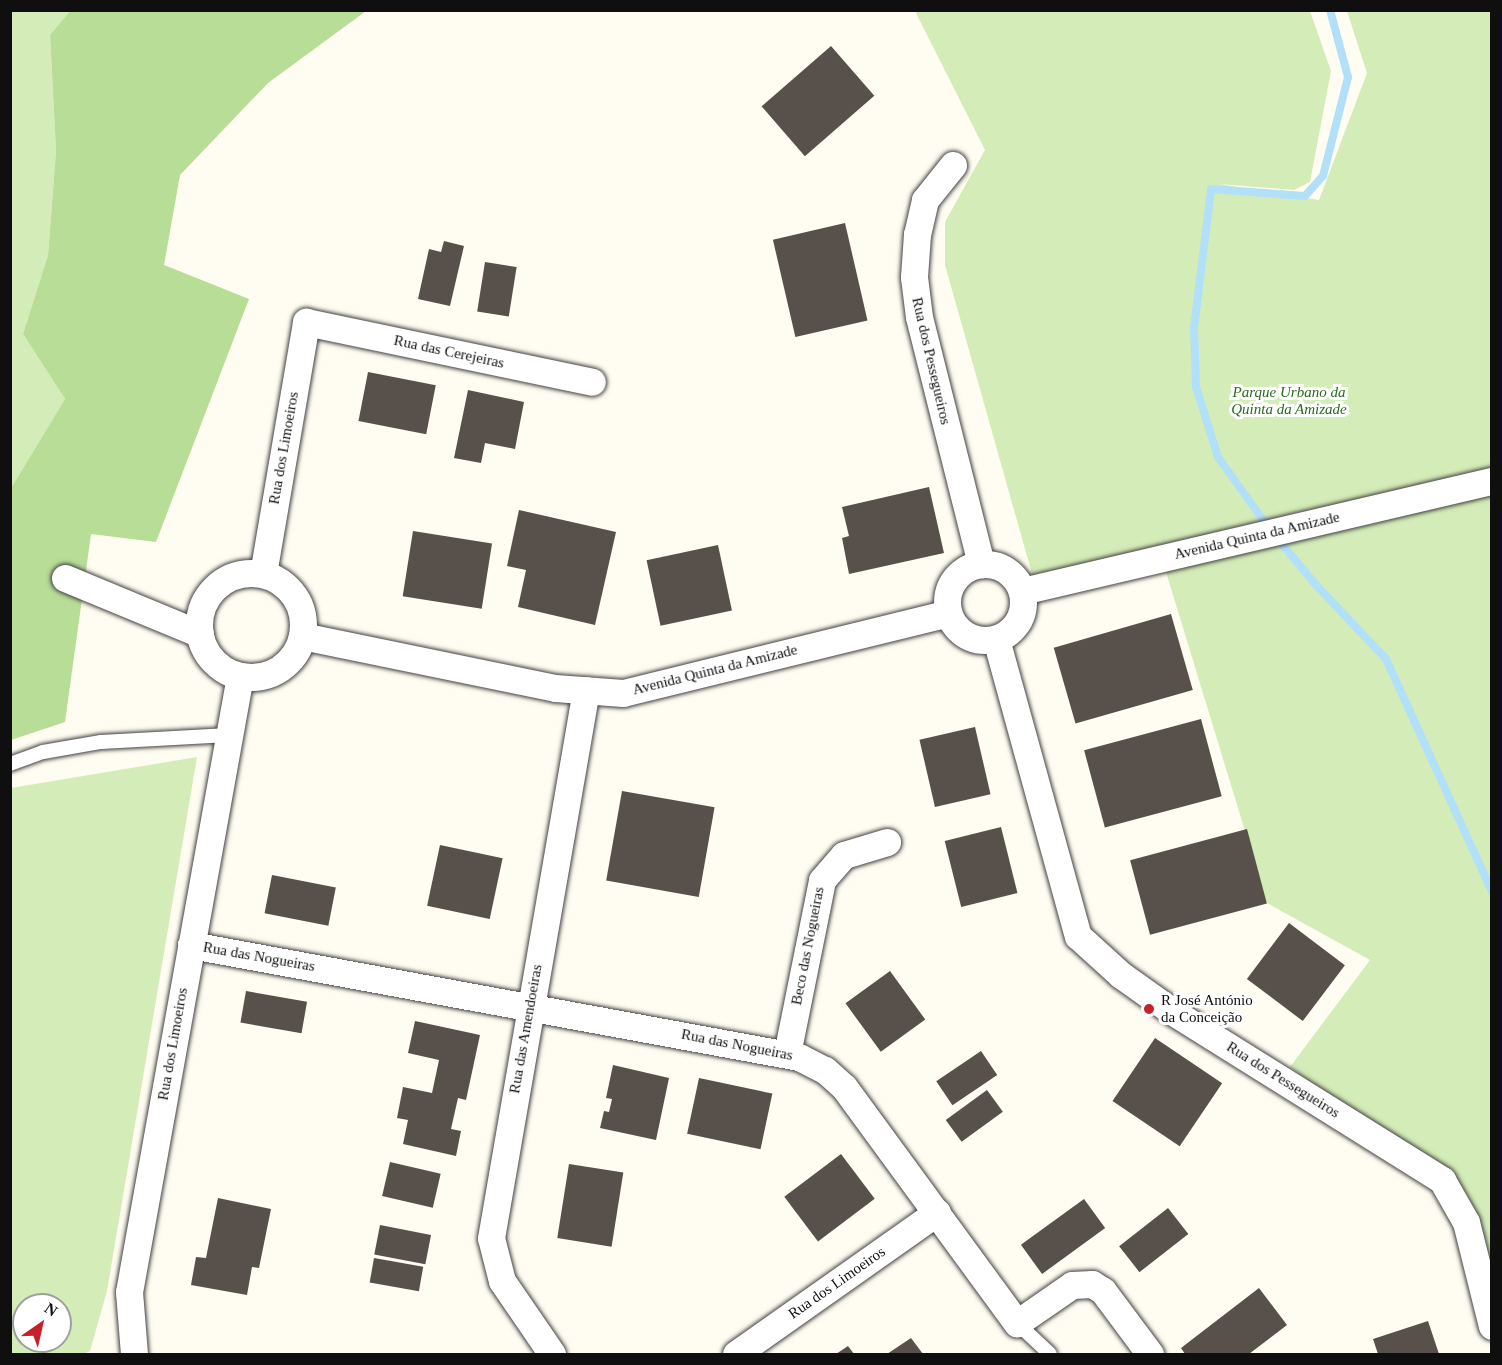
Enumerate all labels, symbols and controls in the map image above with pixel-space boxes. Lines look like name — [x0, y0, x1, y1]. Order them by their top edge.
street label: Rua dos Pessegueiros — [908, 296, 954, 426]
street label: Rua das Cerejeiras — [392, 332, 506, 372]
park label: Parque Urbano da Quinta da Amizade — [1231, 383, 1347, 418]
street label: Rua dos Limoeiros — [265, 390, 303, 506]
street label: Avenida Quinta da Amizade — [1172, 508, 1342, 564]
street label: Avenida Quinta da Amizade — [630, 641, 800, 699]
street label: Beco das Nogueiras — [788, 885, 828, 1007]
street label: Rua das Nogueiras — [202, 938, 316, 976]
street label: Rua das Amendoeiras — [506, 963, 546, 1095]
street label: Rua dos Limoeiros — [154, 986, 192, 1102]
place label: R José António da Conceição — [1161, 991, 1254, 1026]
marker: R José António da Conceição — [1142, 1002, 1156, 1016]
street label: Rua das Nogueiras — [680, 1025, 794, 1065]
street label: Rua dos Pessegueiros — [1223, 1038, 1343, 1122]
street label: Rua dos Limoeiros — [785, 1243, 889, 1323]
north arrow — [12, 1293, 72, 1353]
text: N — [42, 1299, 61, 1320]

